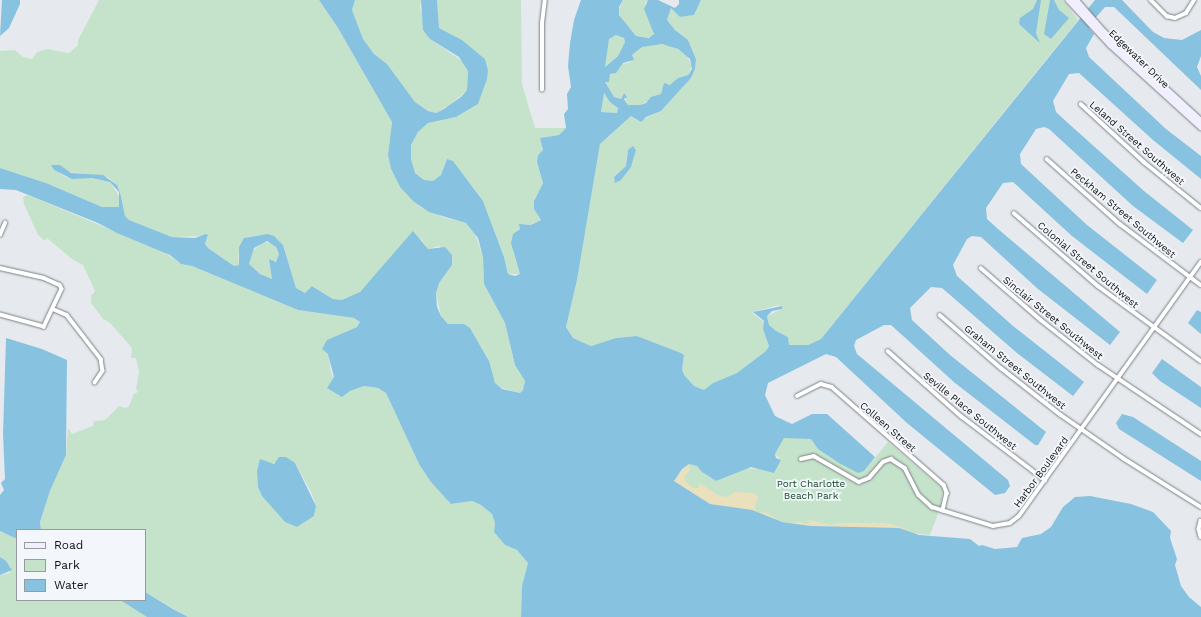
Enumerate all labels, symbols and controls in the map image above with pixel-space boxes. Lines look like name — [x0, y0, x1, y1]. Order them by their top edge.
street label: Edgewater Drive — [1106, 27, 1172, 91]
street label: Leland Street Southwest — [1087, 98, 1187, 188]
street label: Peckham Street Southwest — [1068, 165, 1178, 261]
street label: Colonial Street Southwest — [1035, 219, 1141, 311]
street label: Sinclair Street Southwest — [1000, 274, 1106, 362]
street label: Graham Street Southwest — [962, 322, 1068, 412]
street label: Seville Place Southwest — [921, 369, 1019, 453]
street label: Colleen Street — [858, 399, 918, 455]
street label: Harbor Boulevard — [1011, 434, 1071, 510]
park label: Port Charlotte Beach Park — [777, 477, 845, 500]
legend — [16, 529, 146, 601]
text: Road — [54, 538, 83, 552]
text: Park — [54, 558, 80, 572]
text: Water — [54, 578, 88, 592]

